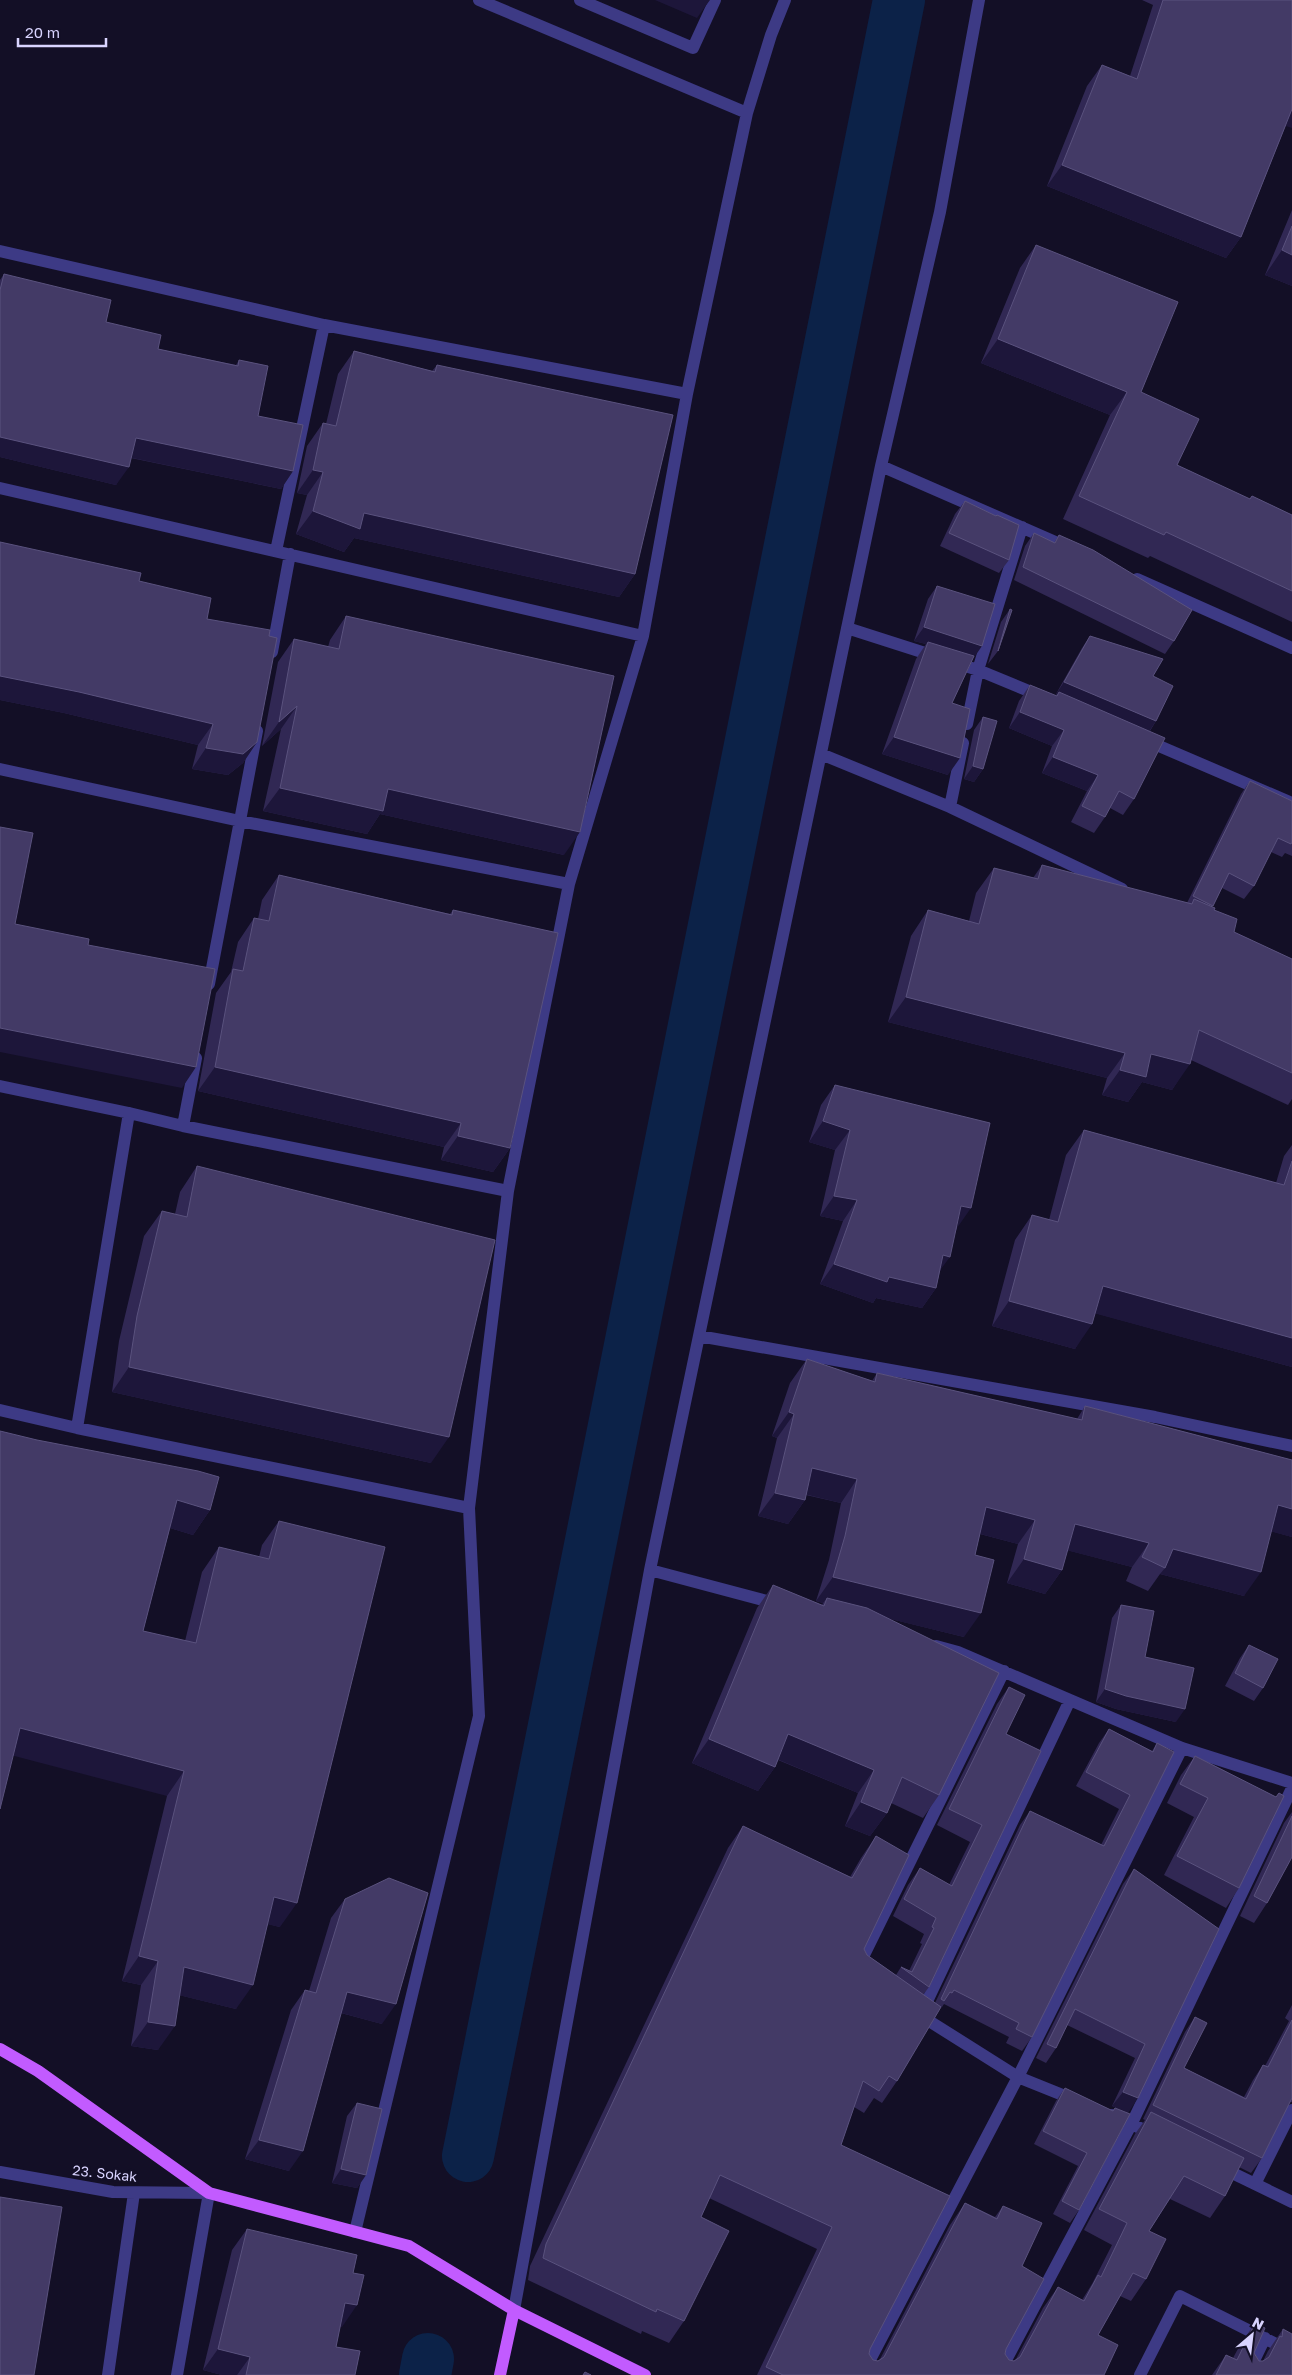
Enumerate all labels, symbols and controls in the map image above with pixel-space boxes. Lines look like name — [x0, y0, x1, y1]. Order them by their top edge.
scale bar — [18, 15, 105, 47]
text: 20 m — [25, 23, 60, 41]
street label: 23. Sokak — [72, 2161, 138, 2185]
north arrow — [1227, 2310, 1277, 2360]
text: N — [1250, 2313, 1267, 2333]

